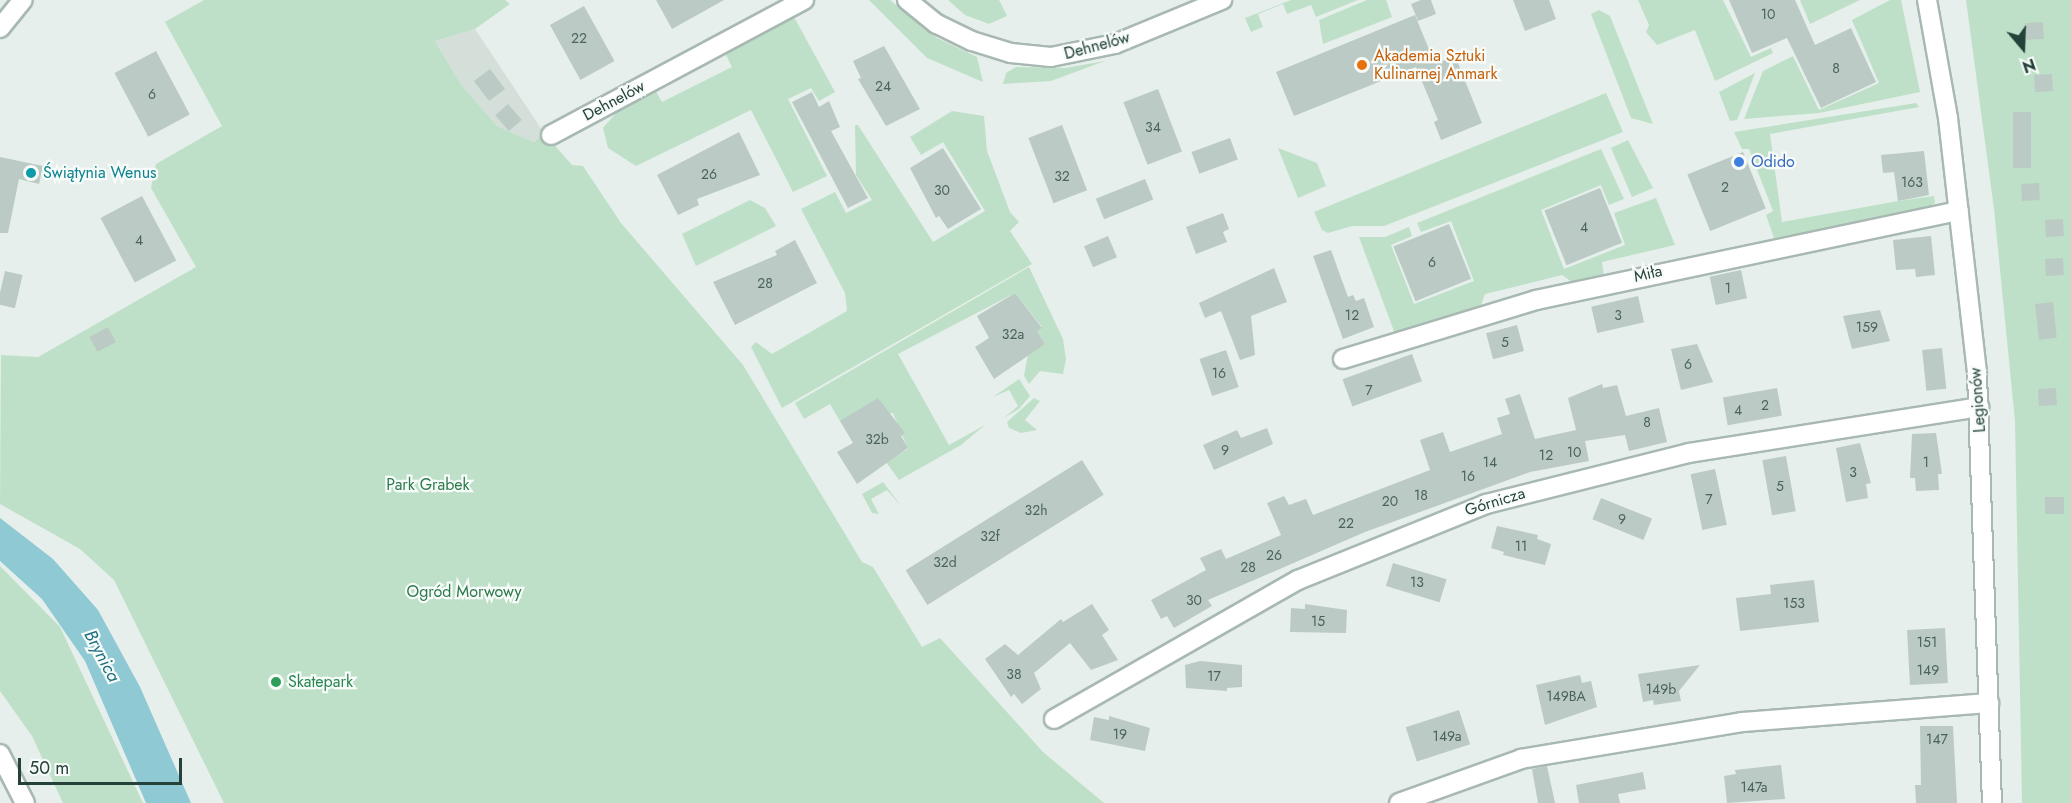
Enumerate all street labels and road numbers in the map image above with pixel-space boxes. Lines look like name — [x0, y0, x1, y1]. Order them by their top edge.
street label: Dehnelów — [1062, 28, 1132, 64]
street label: Dehnelów — [580, 77, 648, 125]
street label: Miła — [1632, 261, 1664, 287]
street label: Legionów — [1966, 367, 1990, 433]
street label: Górnicza — [1463, 484, 1527, 520]

